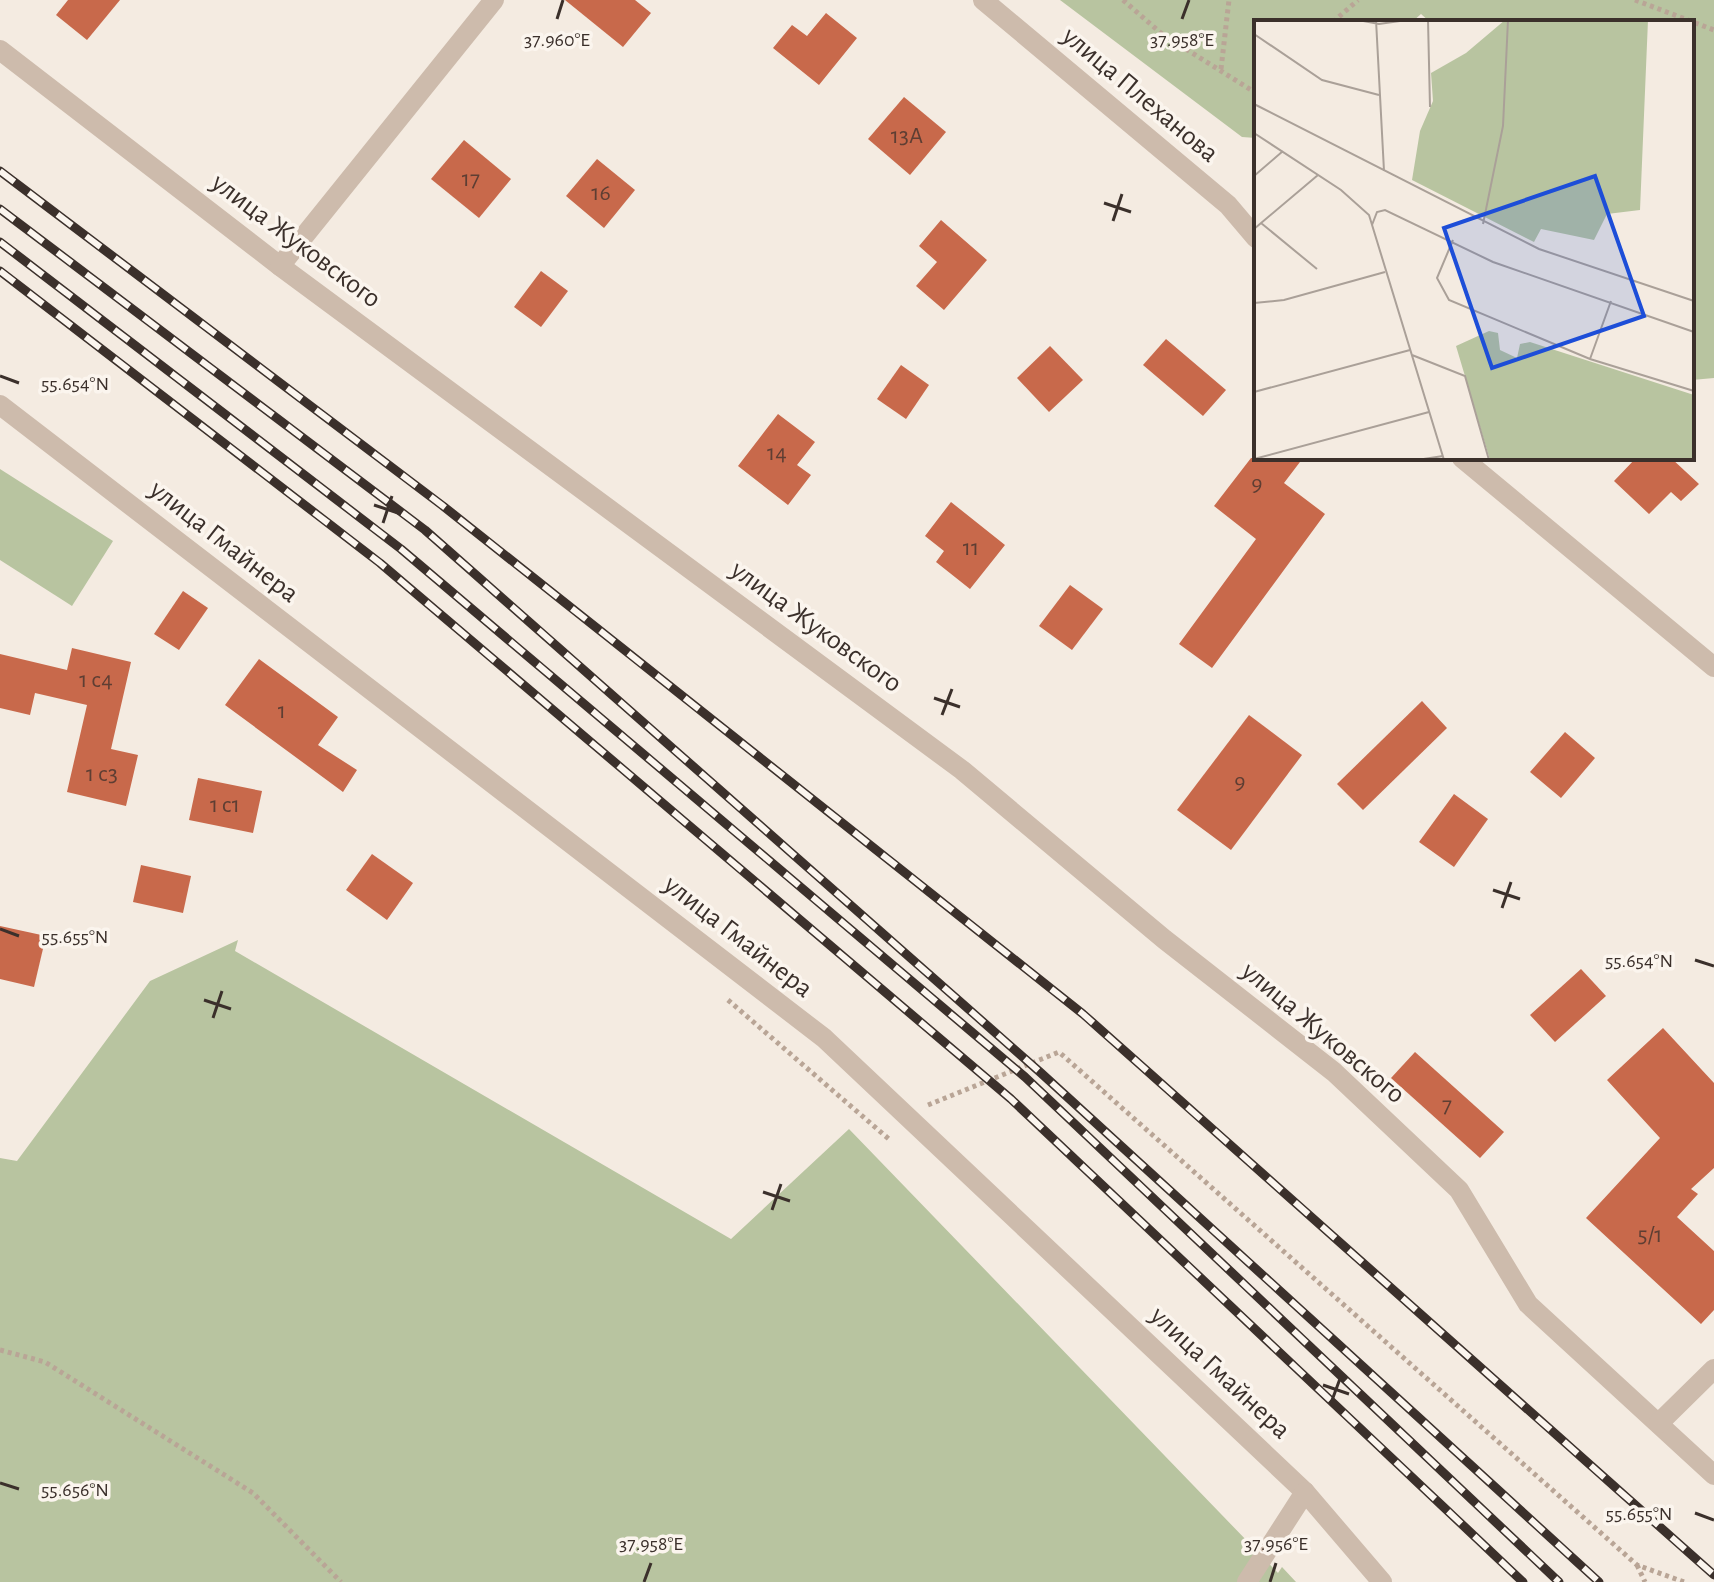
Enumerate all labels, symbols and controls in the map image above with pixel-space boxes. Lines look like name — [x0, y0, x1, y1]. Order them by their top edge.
inset map — [1254, 20, 1694, 460]
street label: улица Плеханова — [1056, 21, 1224, 168]
text: 37.960°E — [524, 30, 590, 50]
text: 37.958°E — [1150, 30, 1214, 50]
house number: 13А — [891, 124, 923, 148]
house number: 17 — [462, 167, 480, 191]
street label: улица Жуковского — [205, 168, 386, 313]
house number: 16 — [591, 181, 611, 205]
text: 55.654°N — [41, 374, 109, 394]
house number: 14 — [767, 441, 787, 465]
house number: 9 — [1251, 472, 1263, 496]
street label: улица Гмайнера — [144, 475, 304, 609]
house number: 11 — [963, 536, 979, 560]
street label: улица Жуковского — [725, 555, 907, 698]
house number: 1 с4 — [79, 668, 113, 692]
house number: 1 — [278, 699, 286, 723]
house number: 1 с3 — [86, 762, 118, 786]
house number: 9 — [1234, 770, 1246, 794]
house number: 1 с1 — [210, 793, 240, 817]
street label: улица Гмайнера — [658, 870, 818, 1004]
text: 55.655°N — [42, 927, 108, 947]
text: 55.654°N — [1605, 951, 1673, 971]
street label: улица Жуковского — [1235, 956, 1410, 1109]
house number: 7 — [1442, 1093, 1452, 1117]
house number: 5/1 — [1637, 1223, 1663, 1247]
street label: улица Гмайнера — [1144, 1301, 1296, 1445]
text: 55.656°N — [41, 1480, 109, 1500]
text: 55.655°N — [1606, 1504, 1672, 1524]
text: 37.958°E — [619, 1534, 683, 1554]
text: 37.956°E — [1244, 1534, 1308, 1554]

